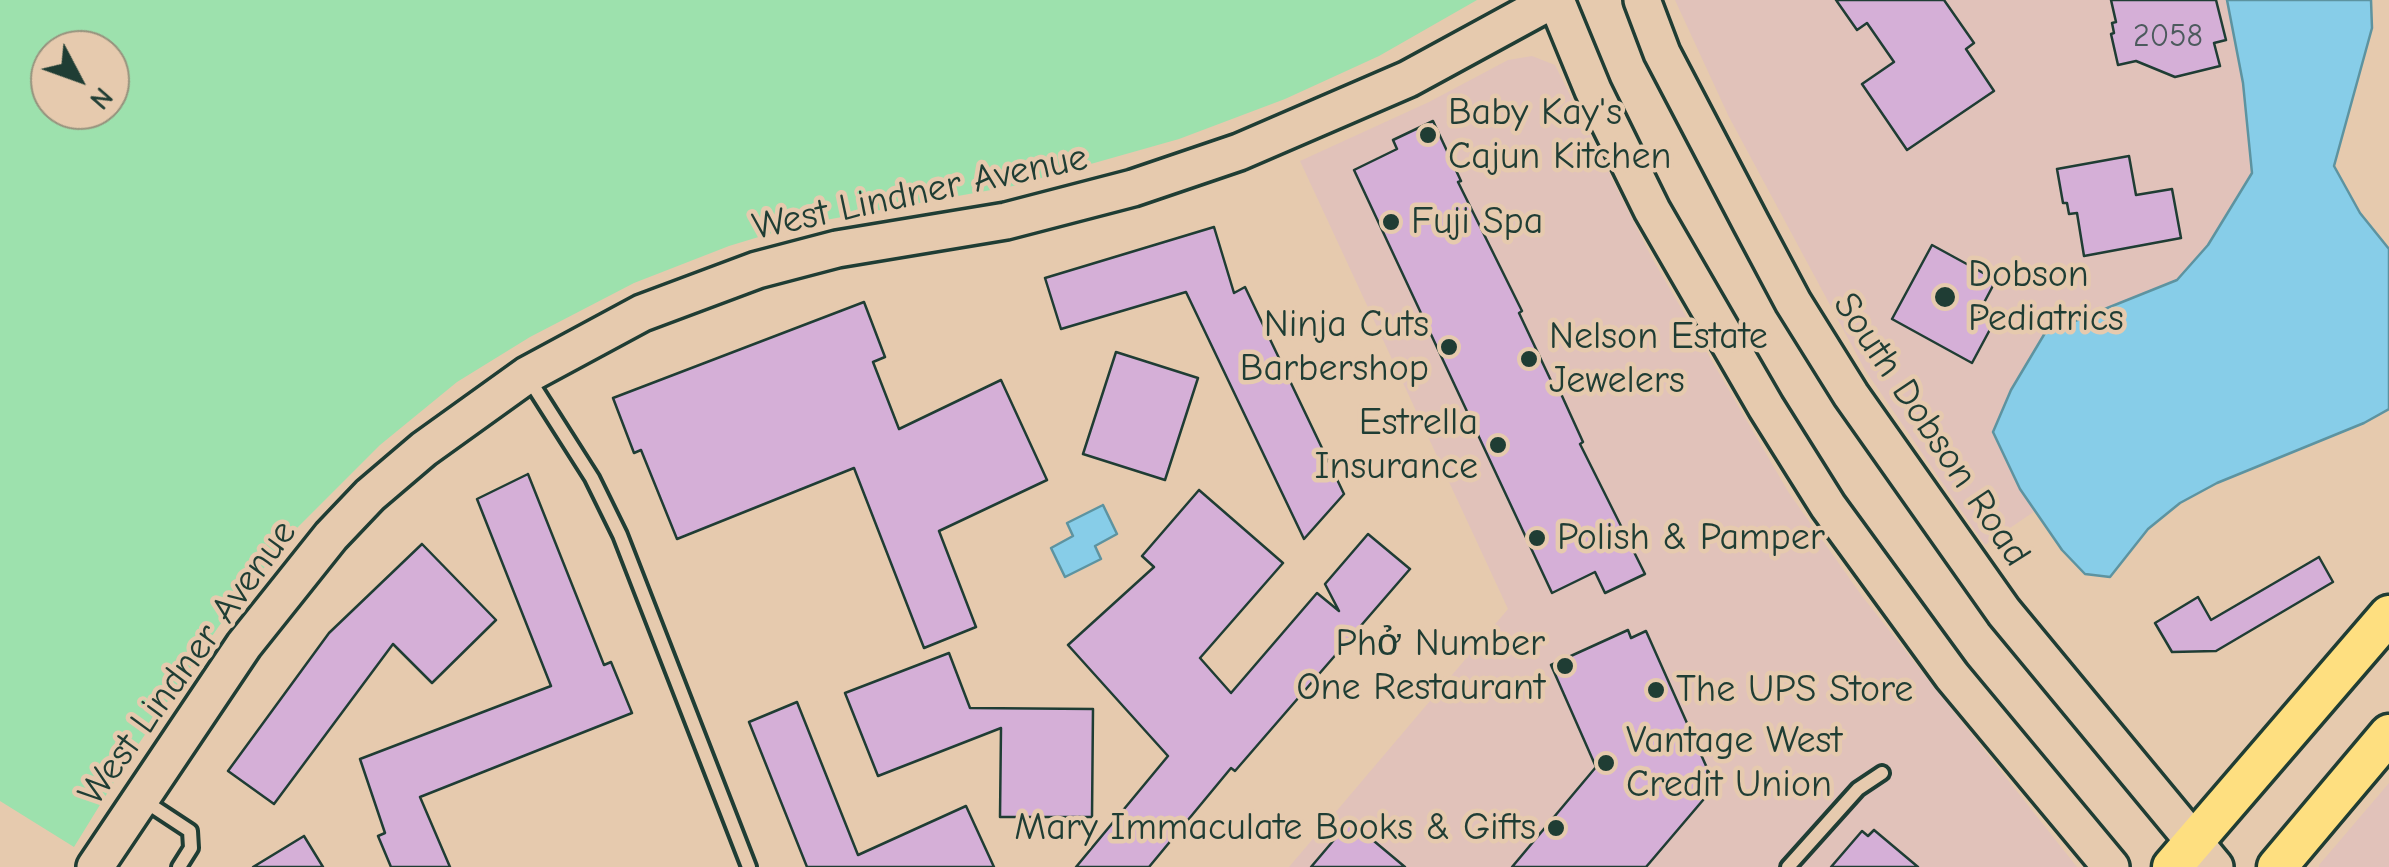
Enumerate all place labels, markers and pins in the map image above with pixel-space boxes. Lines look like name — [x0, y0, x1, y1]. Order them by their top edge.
place label: Baby Kay's Cajun Kitchen — [1448, 90, 1671, 180]
marker: Baby Kay's Cajun Kitchen — [1417, 124, 1439, 146]
place label: Fuji Spa — [1411, 199, 1543, 245]
marker: Fuji Spa — [1380, 211, 1402, 233]
place label: Dobson Pediatrics — [1968, 252, 2124, 342]
marker: Dobson Pediatrics — [1932, 284, 1958, 310]
place label: Ninja Cuts Barbershop — [1240, 302, 1429, 392]
place label: Nelson Estate Jewelers — [1549, 314, 1768, 404]
marker: Ninja Cuts Barbershop — [1438, 336, 1460, 358]
marker: Nelson Estate Jewelers — [1518, 348, 1540, 370]
place label: Estrella Insurance — [1315, 400, 1478, 489]
marker: Estrella Insurance — [1487, 434, 1509, 456]
place label: Polish & Pamper — [1557, 515, 1825, 561]
marker: Polish & Pamper — [1526, 527, 1548, 549]
place label: Phở Number One Restaurant — [1296, 621, 1545, 711]
marker: Phở Number One Restaurant — [1554, 655, 1576, 677]
place label: The UPS Store — [1676, 667, 1913, 713]
marker: The UPS Store — [1645, 679, 1667, 701]
place label: Vantage West Credit Union — [1626, 718, 1842, 808]
marker: Vantage West Credit Union — [1595, 752, 1617, 774]
place label: Mary Immaculate Books & Gifts — [1014, 805, 1536, 851]
marker: Mary Immaculate Books & Gifts — [1545, 817, 1567, 839]

